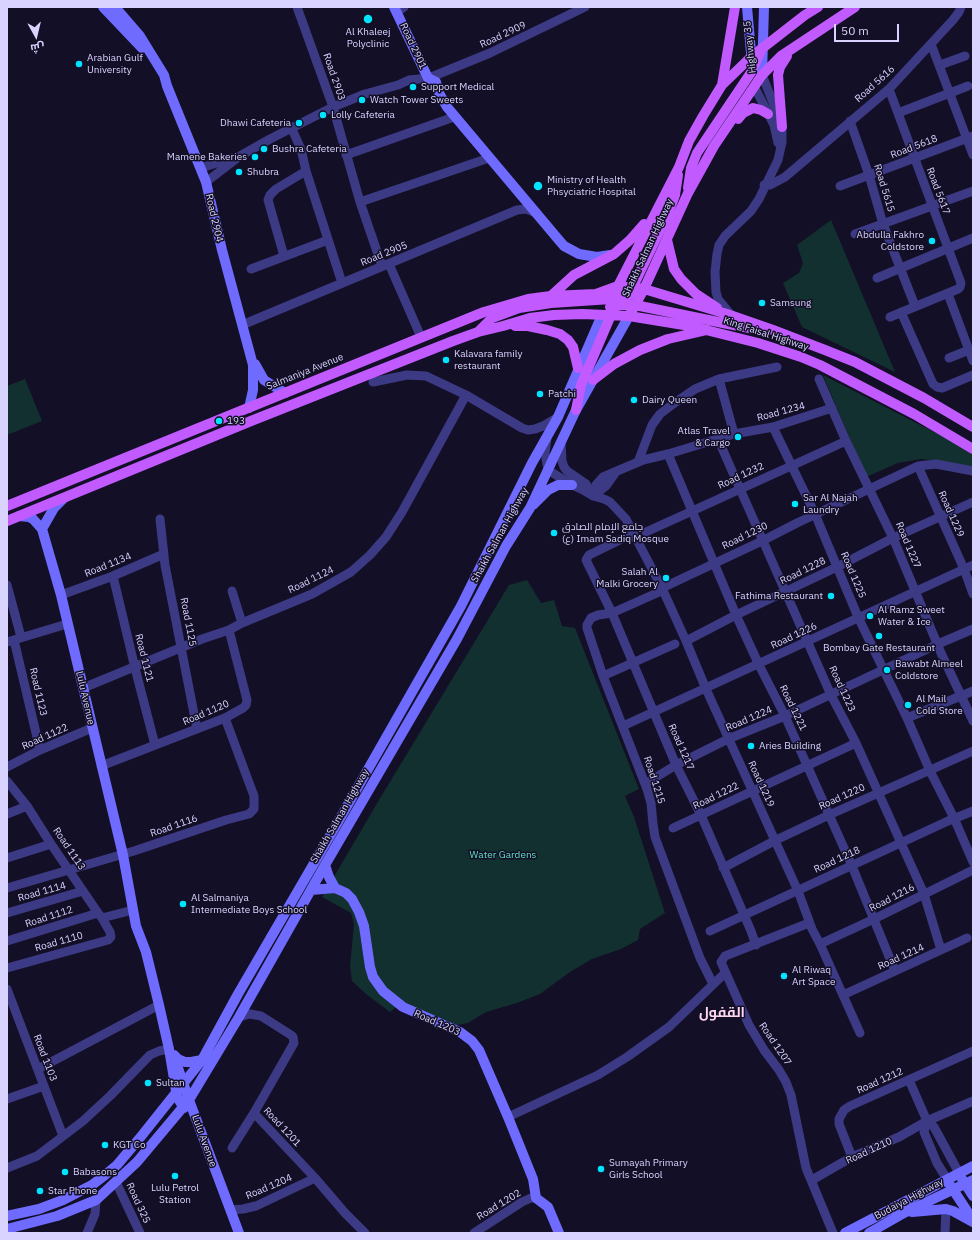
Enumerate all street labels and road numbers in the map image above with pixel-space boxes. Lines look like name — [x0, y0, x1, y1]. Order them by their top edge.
street label: Road 2909 — [478, 19, 528, 51]
street label: Highway 35 — [741, 20, 759, 74]
street label: Road 2901 — [397, 21, 429, 71]
street label: Road 2903 — [320, 52, 348, 102]
street label: Road 5616 — [853, 63, 897, 105]
street label: Road 5618 — [889, 133, 939, 161]
street label: Road 5615 — [871, 163, 897, 213]
street label: Road 5617 — [924, 166, 952, 216]
street label: Road 2904 — [203, 193, 225, 243]
street label: Shaikh Salman Highway — [620, 197, 676, 299]
street label: Road 2905 — [359, 239, 409, 269]
street label: King Faisal Highway — [722, 315, 810, 353]
street label: Salmaniya Avenue — [265, 351, 345, 393]
street label: Road 1234 — [756, 400, 806, 424]
street label: Road 1232 — [716, 460, 766, 492]
street label: Shaikh Salman Highway — [469, 485, 531, 585]
street label: Road 1229 — [935, 489, 967, 539]
street label: Road 1230 — [720, 520, 770, 552]
street label: Road 1227 — [893, 520, 923, 570]
street label: Road 1134 — [83, 550, 133, 580]
street label: Road 1225 — [838, 550, 868, 600]
street label: Road 1228 — [778, 555, 828, 587]
street label: Road 1124 — [286, 564, 336, 596]
street label: Road 1125 — [177, 597, 199, 647]
street label: Road 1226 — [769, 620, 819, 652]
street label: Road 1121 — [132, 633, 156, 683]
street label: Road 1223 — [826, 664, 858, 714]
street label: Road 1123 — [27, 667, 49, 717]
street label: Lulu Avenue — [73, 670, 97, 726]
street label: Road 1221 — [777, 683, 809, 733]
street label: Road 1120 — [181, 698, 231, 728]
street label: Road 1224 — [724, 704, 774, 734]
street label: Road 1122 — [20, 721, 70, 753]
street label: Road 1217 — [665, 722, 697, 772]
street label: Road 1215 — [641, 755, 667, 805]
street label: Road 1219 — [745, 759, 777, 809]
street label: Shaikh Salman Highway — [308, 767, 372, 865]
street label: Road 1222 — [691, 780, 741, 812]
street label: Road 1220 — [817, 781, 867, 813]
street label: Road 1116 — [149, 812, 199, 840]
street label: Road 1113 — [50, 825, 88, 873]
street label: Road 1218 — [812, 844, 862, 876]
street label: Road 1114 — [17, 879, 67, 905]
street label: Road 1216 — [867, 881, 917, 915]
street label: Road 1112 — [24, 904, 74, 930]
street label: Road 1110 — [34, 929, 84, 955]
street label: Road 1214 — [876, 941, 926, 973]
street label: Road 1203 — [412, 1007, 462, 1039]
street label: Road 1207 — [756, 1020, 794, 1068]
street label: Road 1103 — [31, 1033, 59, 1083]
street label: Road 1212 — [855, 1065, 905, 1097]
street label: Road 1201 — [261, 1105, 303, 1149]
street label: Lulu Avenue — [189, 1113, 219, 1169]
street label: Road 1210 — [844, 1135, 894, 1167]
street label: Road 1204 — [244, 1172, 294, 1202]
street label: Budaiya Highway — [872, 1176, 946, 1222]
street label: Road 325 — [123, 1181, 153, 1225]
street label: Road 1202 — [475, 1187, 523, 1223]

